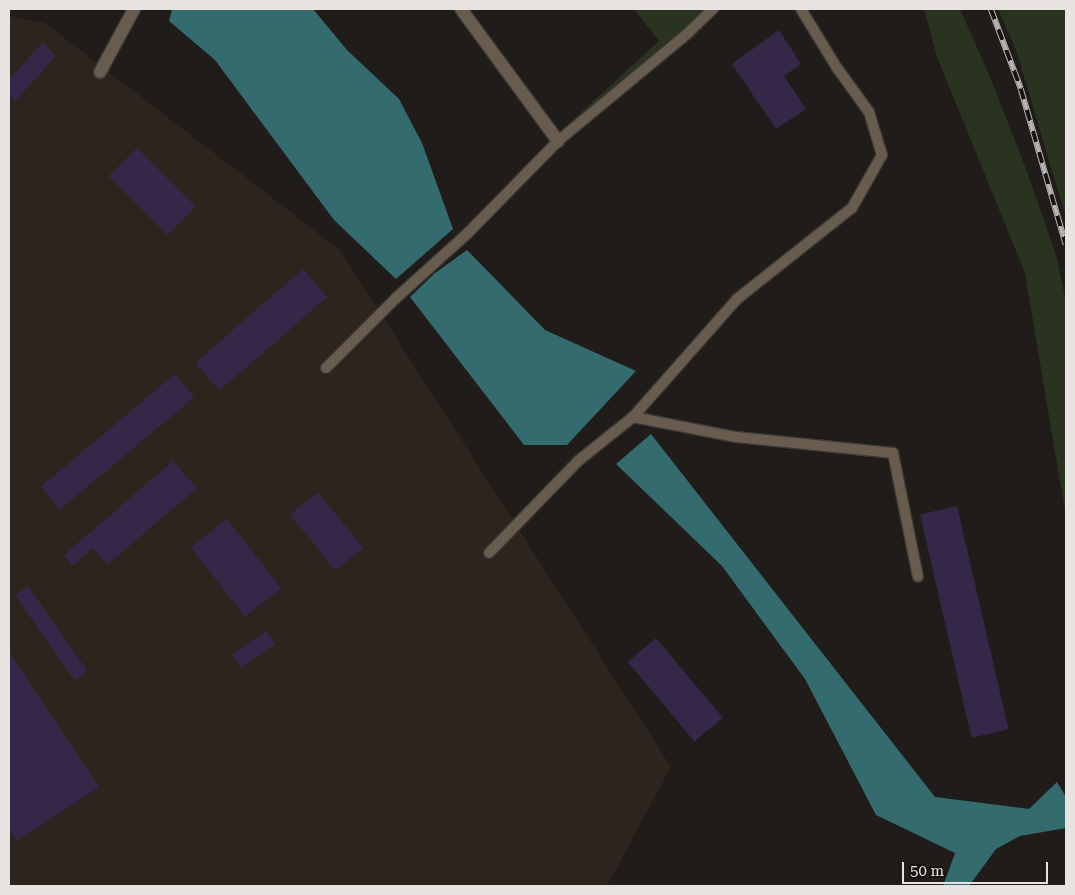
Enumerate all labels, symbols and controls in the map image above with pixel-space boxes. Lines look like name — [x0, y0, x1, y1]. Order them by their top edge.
scale bar — [905, 852, 1051, 884]
text: 50 m — [910, 862, 944, 880]

